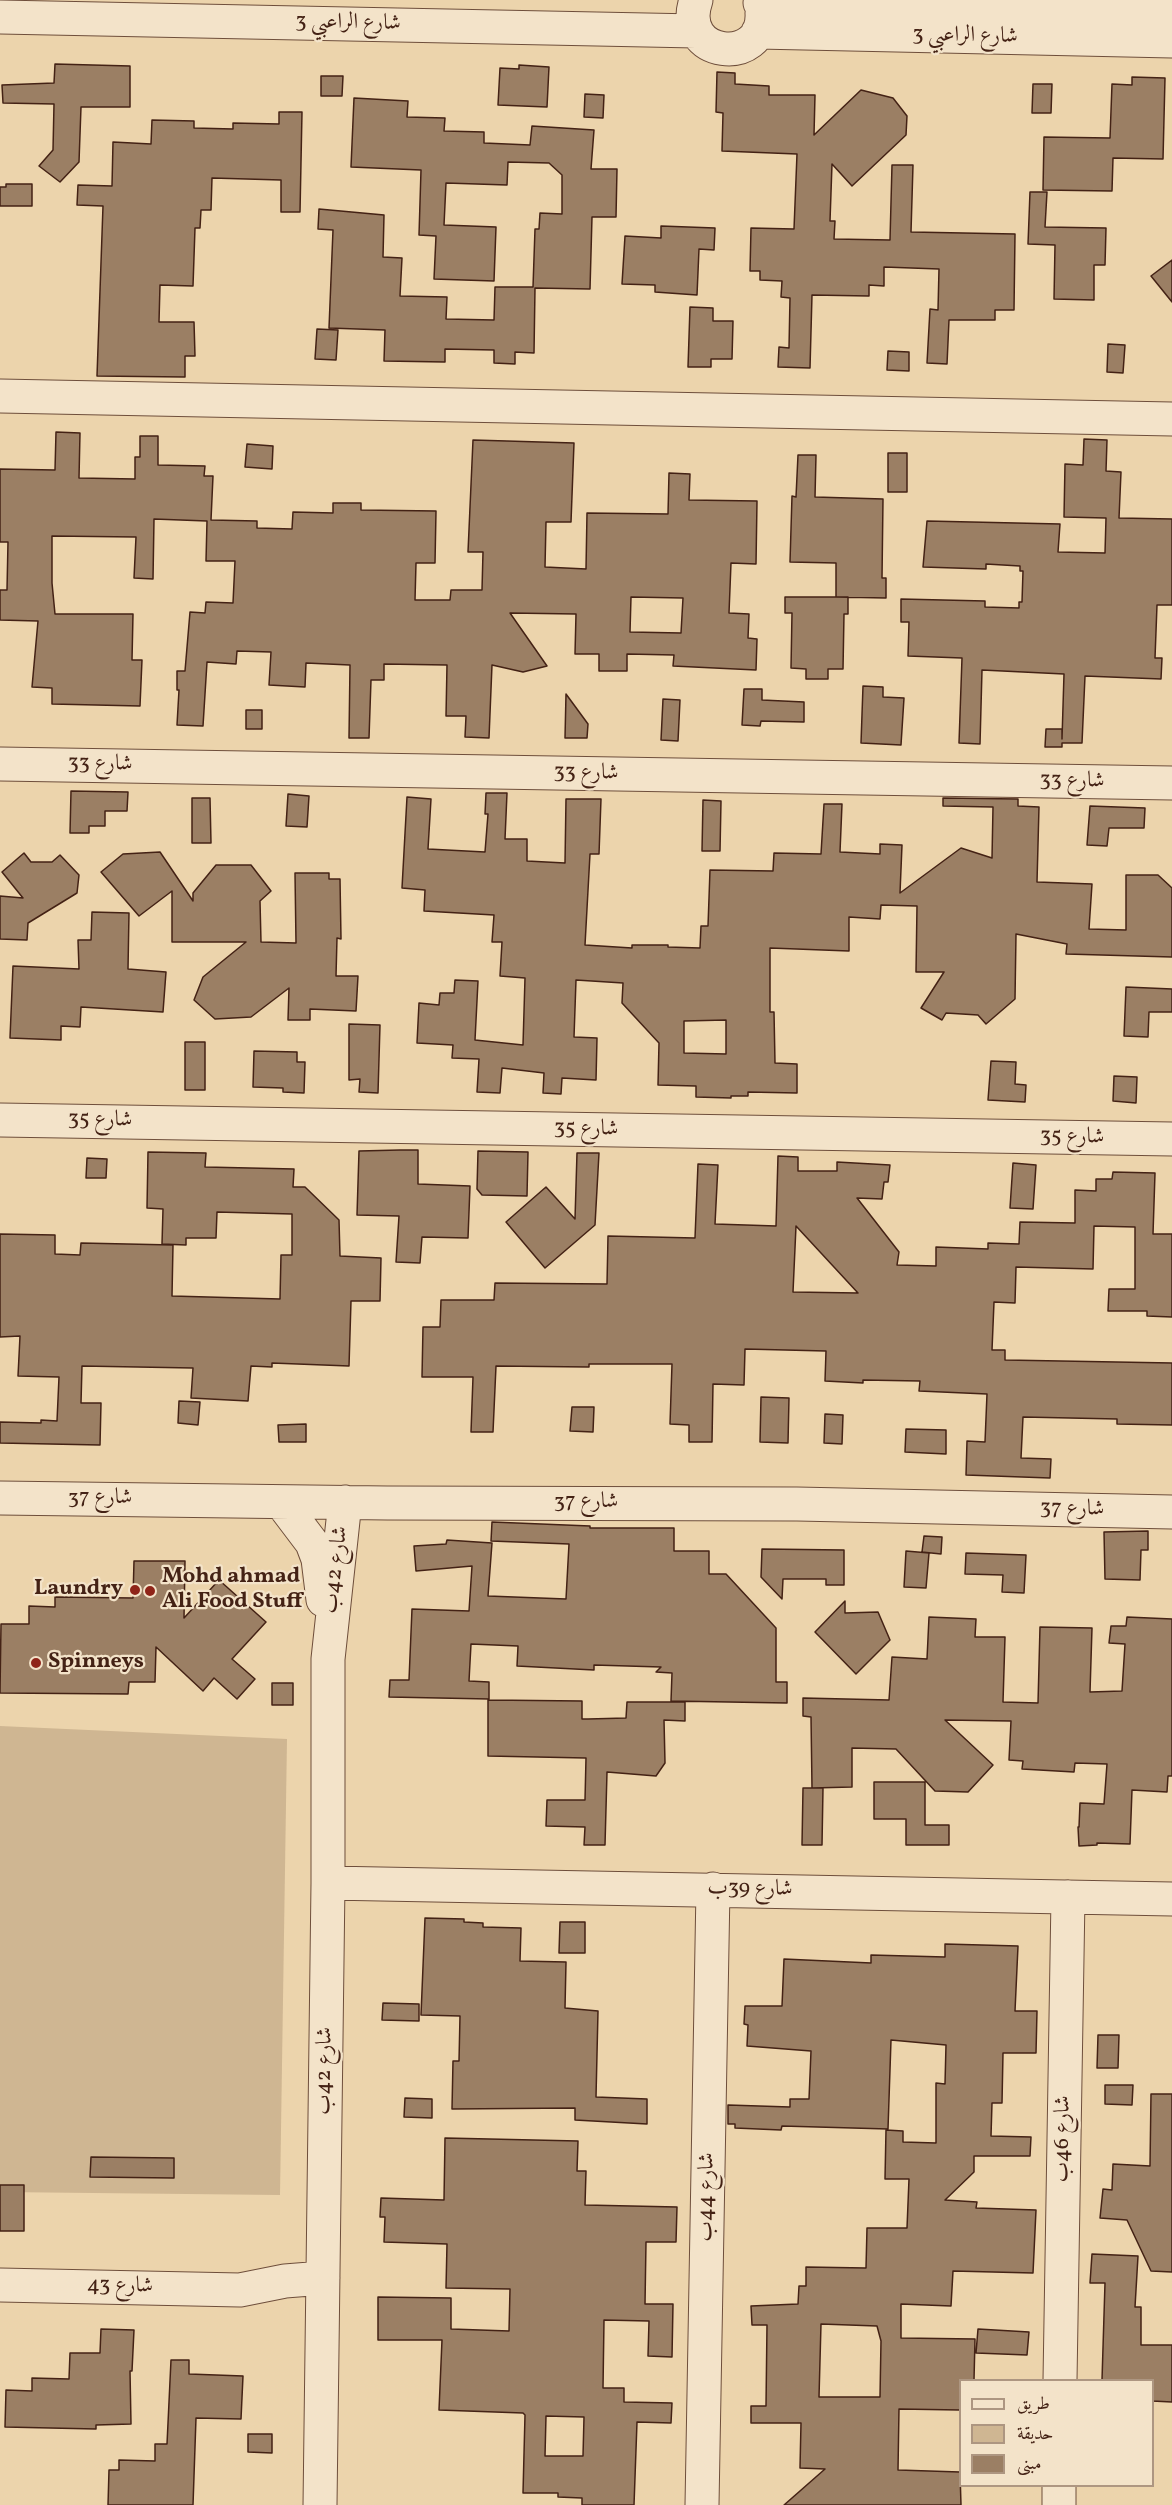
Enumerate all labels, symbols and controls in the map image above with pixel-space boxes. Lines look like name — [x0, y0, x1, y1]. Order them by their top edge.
street label: شارع الراعبي 3 — [295, 10, 401, 38]
street label: شارع الراعبي 3 — [912, 23, 1018, 51]
street label: شارع 33 — [67, 751, 133, 779]
street label: شارع 33 — [553, 760, 619, 788]
street label: شارع 33 — [1039, 768, 1105, 796]
street label: شارع 35 — [68, 1107, 132, 1135]
street label: شارع 35 — [554, 1116, 618, 1144]
street label: شارع 35 — [1040, 1124, 1104, 1152]
street label: شارع 37 — [68, 1486, 132, 1512]
street label: شارع 37 — [554, 1490, 618, 1516]
street label: شارع 37 — [1040, 1496, 1104, 1524]
street label: شارع 42ب — [319, 1525, 355, 1615]
place label: Mohd ahmad Ali Food Stuff — [162, 1565, 303, 1616]
place label: Laundry — [34, 1577, 123, 1603]
marker: Laundry — [128, 1583, 142, 1597]
marker: Mohd ahmad Ali Food Stuff — [143, 1584, 157, 1598]
place label: Spinneys — [48, 1650, 144, 1676]
marker: Spinneys — [29, 1656, 43, 1670]
street label: شارع 39ب — [707, 1876, 793, 1904]
street label: شارع 42ب — [312, 2027, 340, 2115]
street label: شارع 46ب — [1050, 2095, 1078, 2183]
street label: شارع 44ب — [694, 2152, 722, 2242]
street label: شارع 43 — [87, 2273, 153, 2301]
legend — [959, 2379, 1154, 2487]
text: طريق — [1017, 2392, 1050, 2417]
text: حديقة — [1017, 2422, 1053, 2447]
text: مبنى — [1017, 2452, 1042, 2477]

